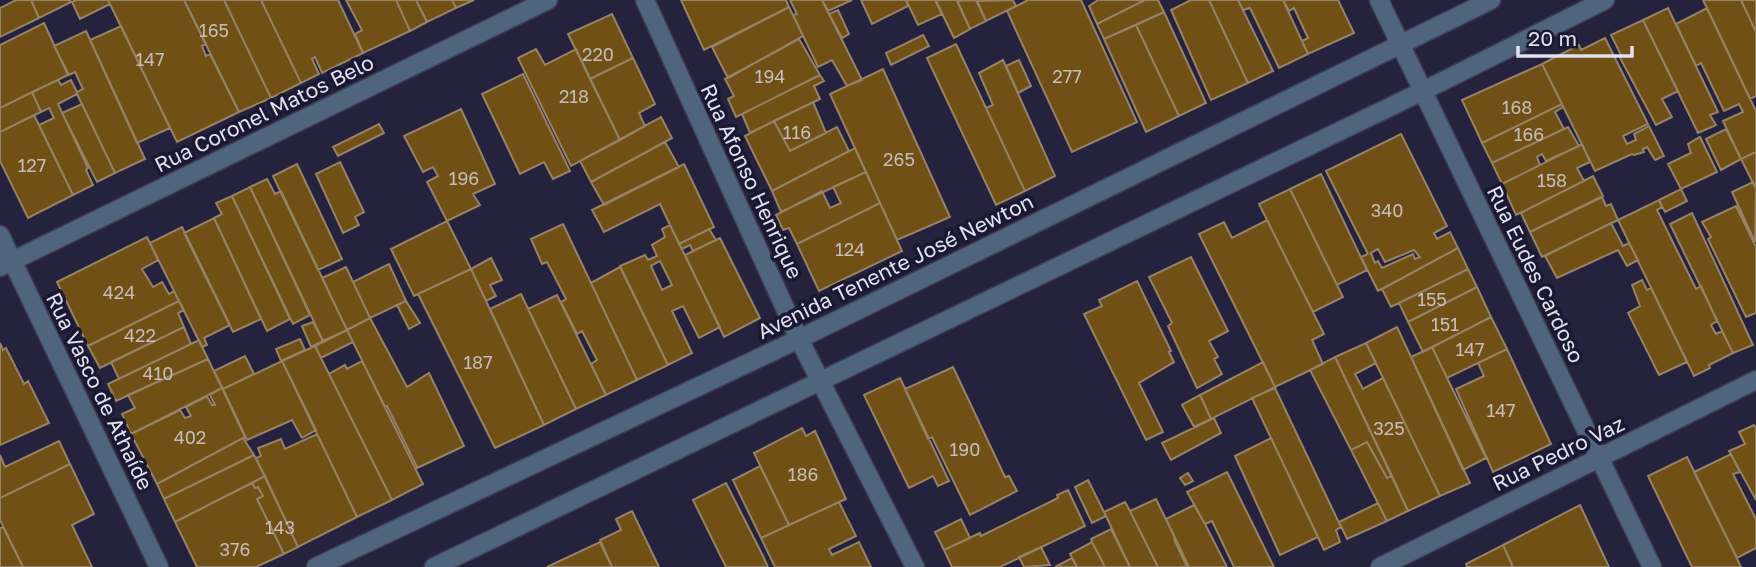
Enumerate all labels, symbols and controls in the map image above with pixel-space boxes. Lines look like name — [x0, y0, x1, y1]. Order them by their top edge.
scale bar — [1518, 14, 1632, 58]
house number: 165 — [199, 19, 229, 41]
text: 20 m — [1528, 25, 1577, 51]
house number: 220 — [582, 43, 614, 65]
house number: 147 — [135, 48, 165, 70]
street label: Rua Coronel Matos Belo — [150, 49, 378, 177]
house number: 194 — [755, 65, 785, 87]
house number: 277 — [1052, 65, 1082, 87]
street label: Rua Afonso Henrique — [695, 79, 809, 283]
house number: 218 — [559, 85, 589, 107]
house number: 168 — [1502, 96, 1532, 118]
house number: 116 — [783, 121, 811, 143]
house number: 166 — [1514, 123, 1544, 145]
house number: 265 — [883, 148, 915, 170]
house number: 127 — [18, 154, 46, 176]
house number: 196 — [449, 167, 479, 189]
house number: 158 — [1537, 169, 1567, 191]
street label: Rua Eudes Cardoso — [1482, 181, 1590, 367]
street label: Avenida Tenente José Newton — [753, 188, 1037, 344]
house number: 340 — [1371, 199, 1403, 221]
house number: 124 — [835, 238, 865, 260]
house number: 424 — [103, 281, 135, 303]
street label: Rua Vasco de Athaíde — [41, 288, 159, 494]
house number: 155 — [1417, 288, 1447, 310]
house number: 151 — [1431, 313, 1459, 335]
house number: 422 — [124, 324, 156, 346]
house number: 147 — [1455, 338, 1485, 360]
house number: 187 — [463, 351, 493, 373]
house number: 410 — [143, 362, 173, 384]
house number: 147 — [1486, 399, 1516, 421]
street label: Rua Pedro Vaz — [1488, 410, 1628, 496]
house number: 325 — [1373, 417, 1405, 439]
house number: 402 — [174, 426, 206, 448]
house number: 190 — [950, 438, 980, 460]
house number: 186 — [788, 463, 818, 485]
house number: 143 — [265, 516, 295, 538]
house number: 376 — [220, 538, 250, 560]

